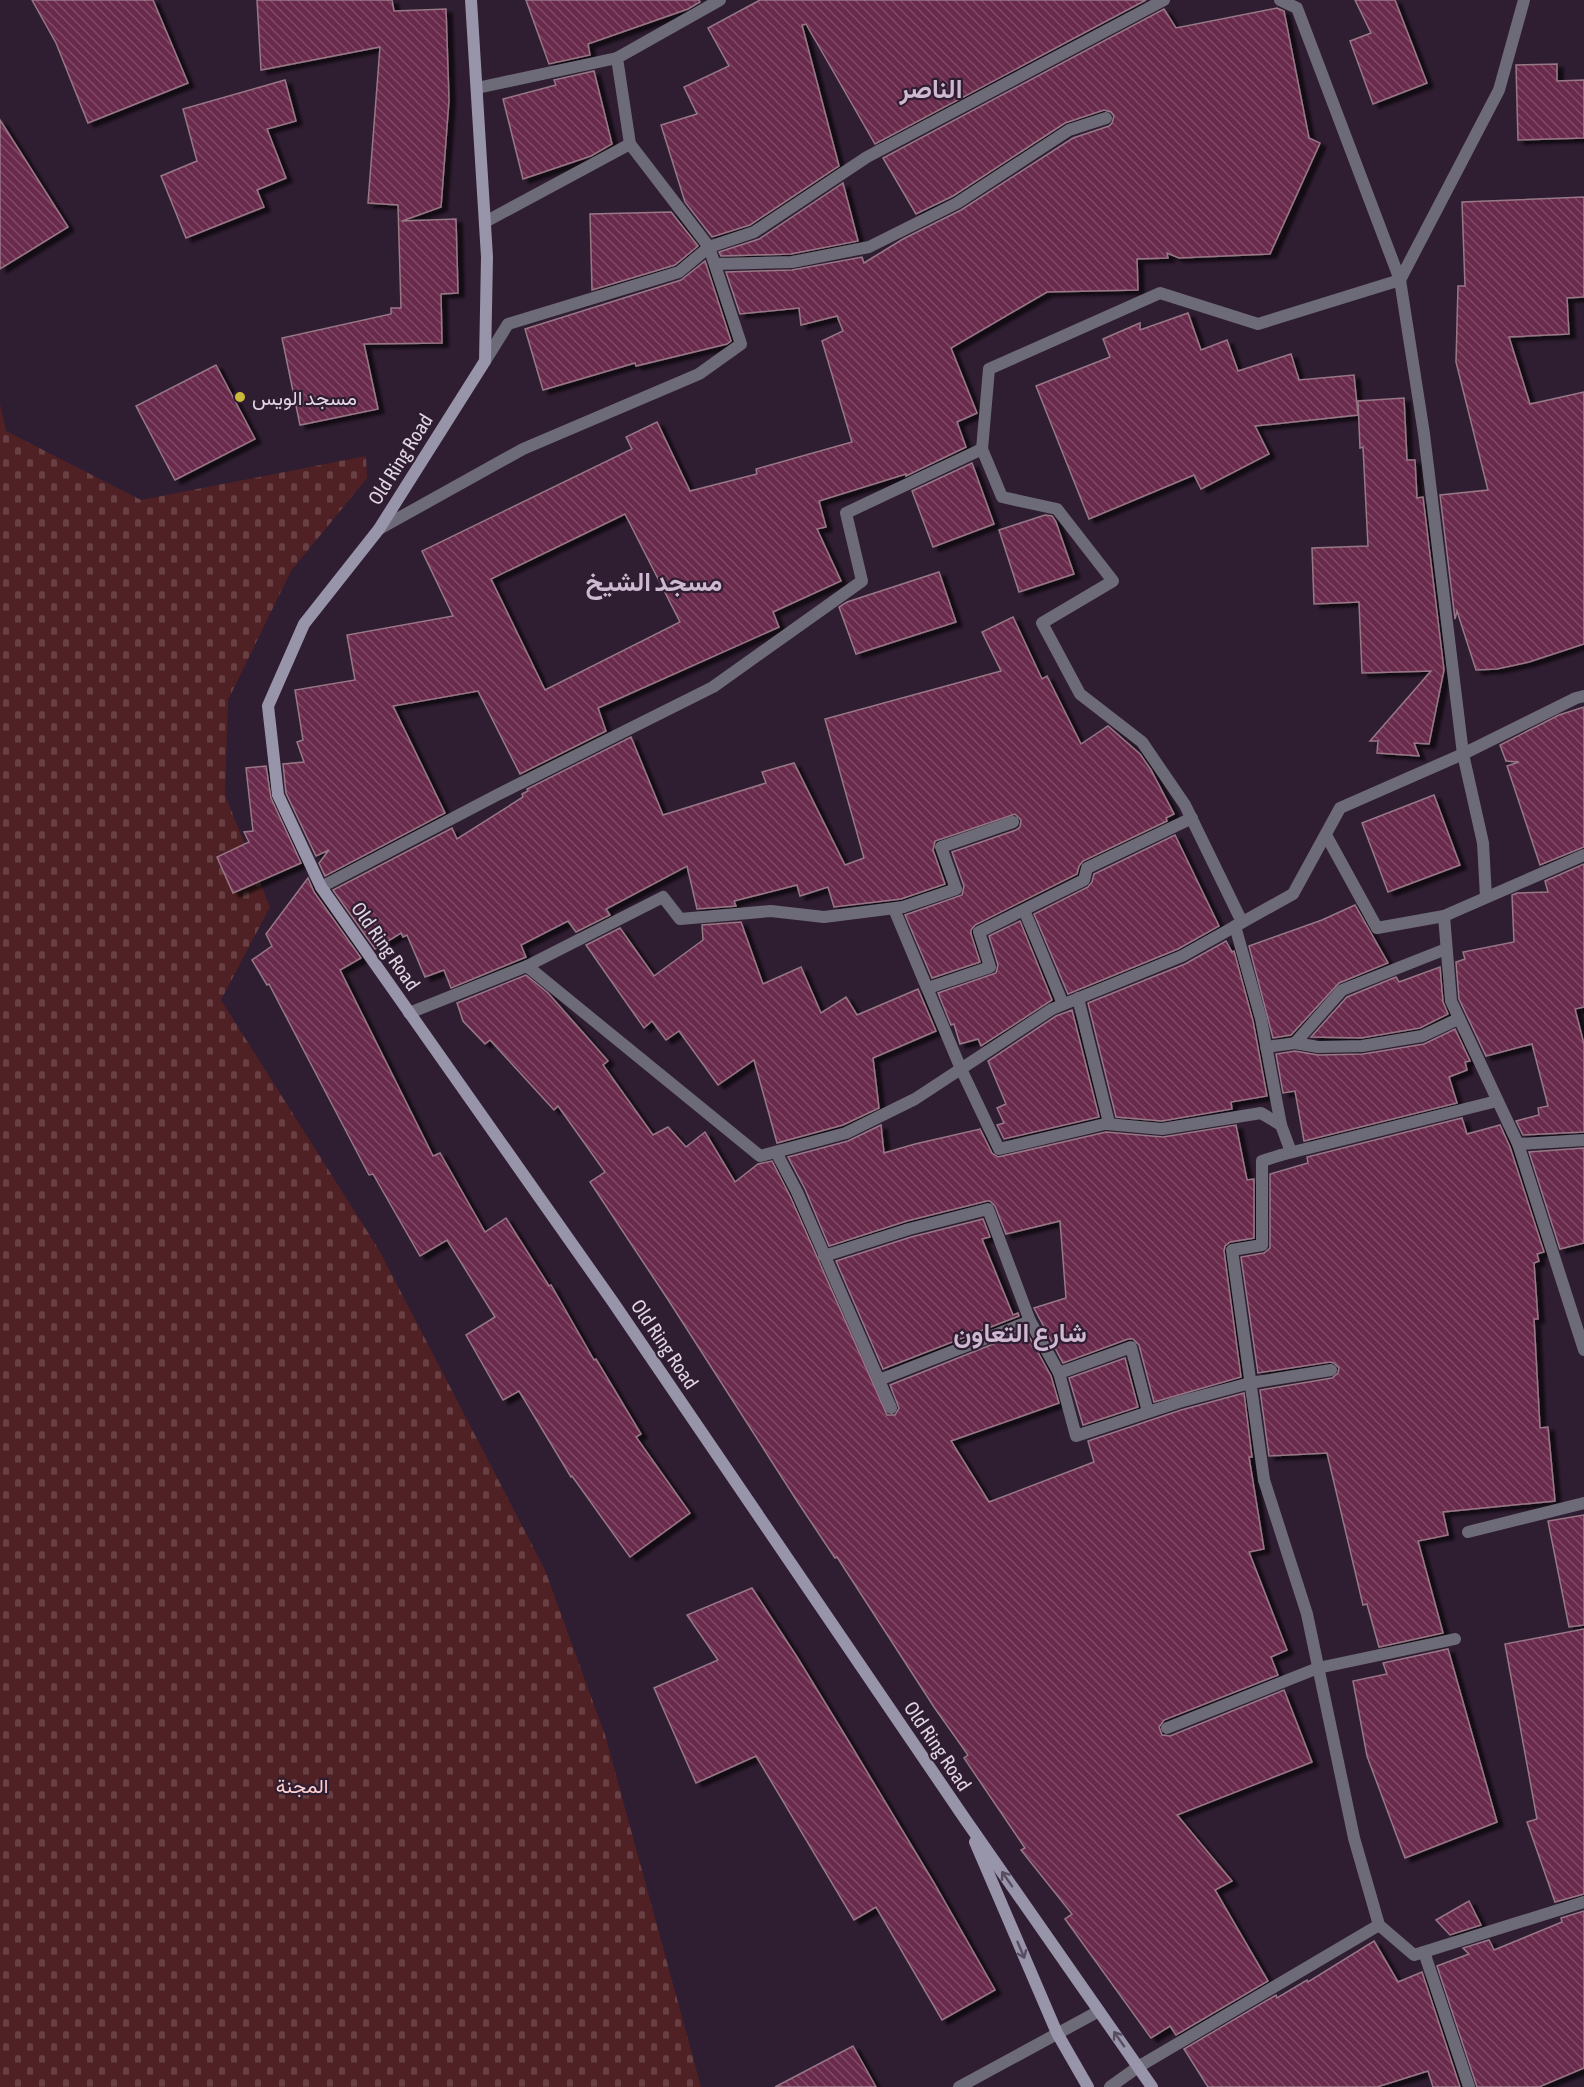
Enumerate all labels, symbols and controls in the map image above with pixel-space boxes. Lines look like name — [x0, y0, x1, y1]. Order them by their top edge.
district label: الناصر — [899, 74, 962, 105]
place label: مسجد الويس — [252, 386, 357, 411]
marker: مسجد الويس — [233, 390, 247, 404]
street label: Old Ring Road — [363, 409, 437, 509]
district label: مسجد الشيخ — [586, 567, 722, 600]
street label: Old Ring Road — [347, 897, 425, 995]
street label: Old Ring Road — [627, 1295, 703, 1393]
district label: شارع التعاون — [953, 1318, 1087, 1351]
street label: Old Ring Road — [900, 1697, 976, 1795]
park label: المجنة — [276, 1774, 328, 1798]
one-way arrow — [1001, 1872, 1013, 1888]
one-way arrow — [1016, 1940, 1027, 1959]
one-way arrow — [1113, 2032, 1125, 2048]

